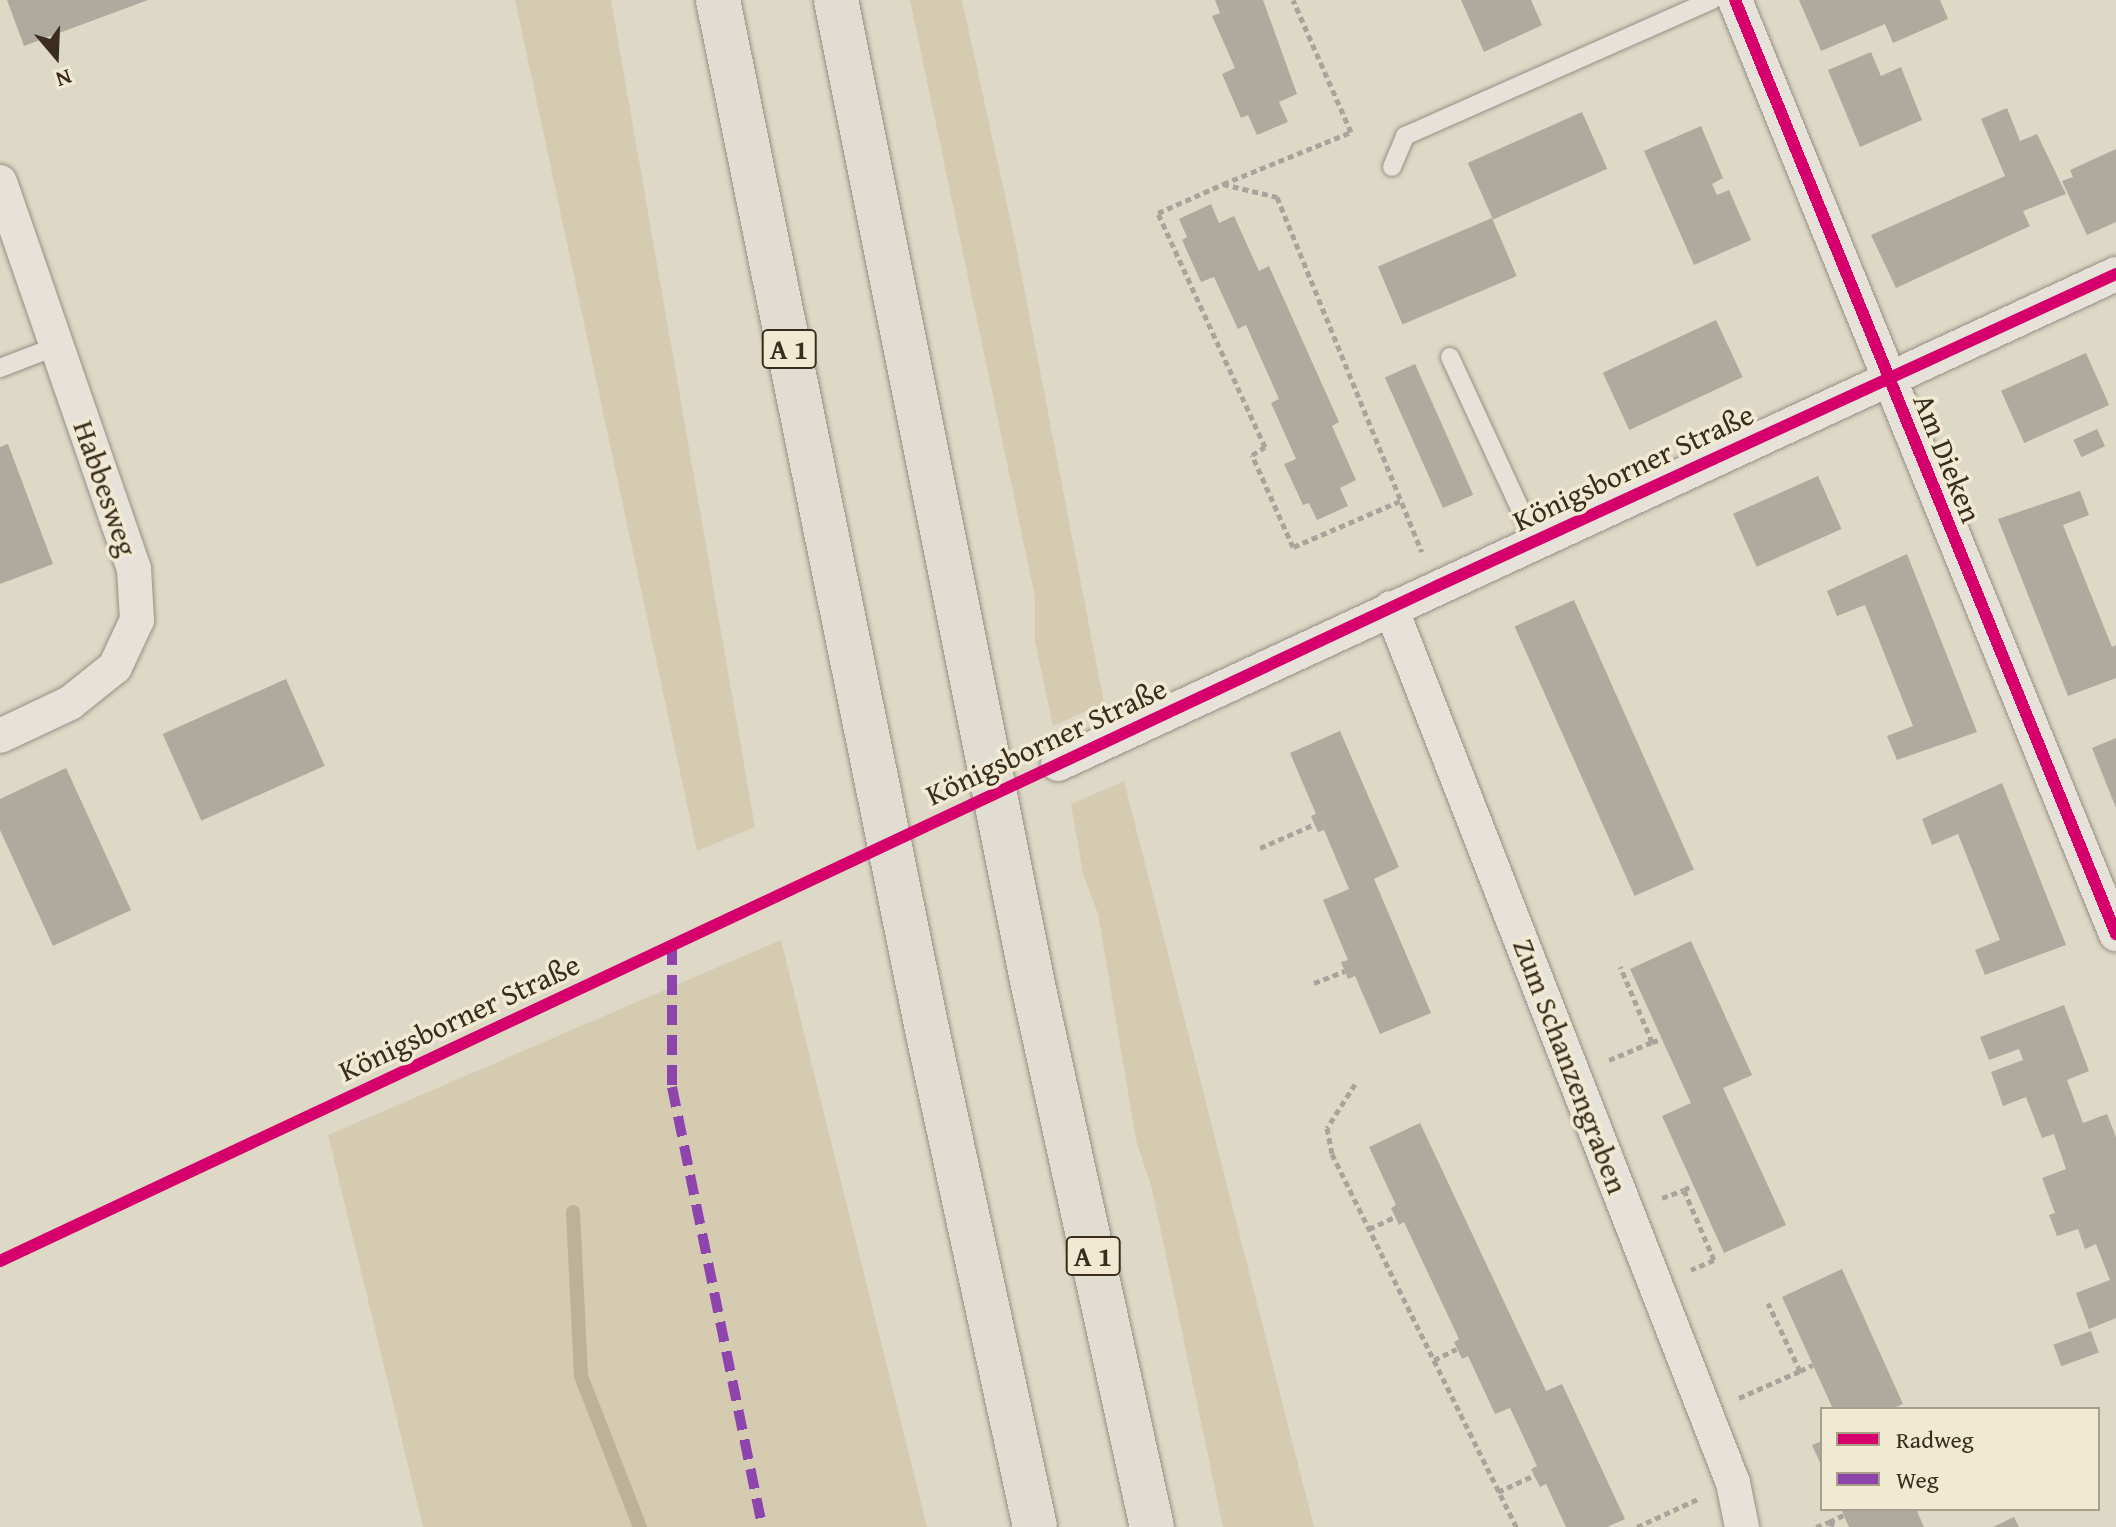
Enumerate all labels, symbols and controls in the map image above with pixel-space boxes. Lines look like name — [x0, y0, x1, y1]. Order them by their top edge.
north arrow — [16, 16, 96, 96]
text: N — [52, 61, 76, 96]
road number: A 1 — [761, 325, 817, 373]
street label: Am Dieken — [1906, 388, 1990, 528]
street label: Königsborner Straße — [1507, 395, 1759, 539]
street label: Habbesweg — [66, 416, 146, 560]
street label: Königsborner Straße — [920, 669, 1172, 813]
street label: Zum Schanzengraben — [1506, 933, 1636, 1199]
street label: Königsborner Straße — [333, 945, 585, 1089]
road number: A 1 — [1065, 1232, 1121, 1280]
legend — [1820, 1407, 2100, 1511]
text: Radweg — [1896, 1422, 1974, 1457]
text: Weg — [1896, 1462, 1939, 1497]

